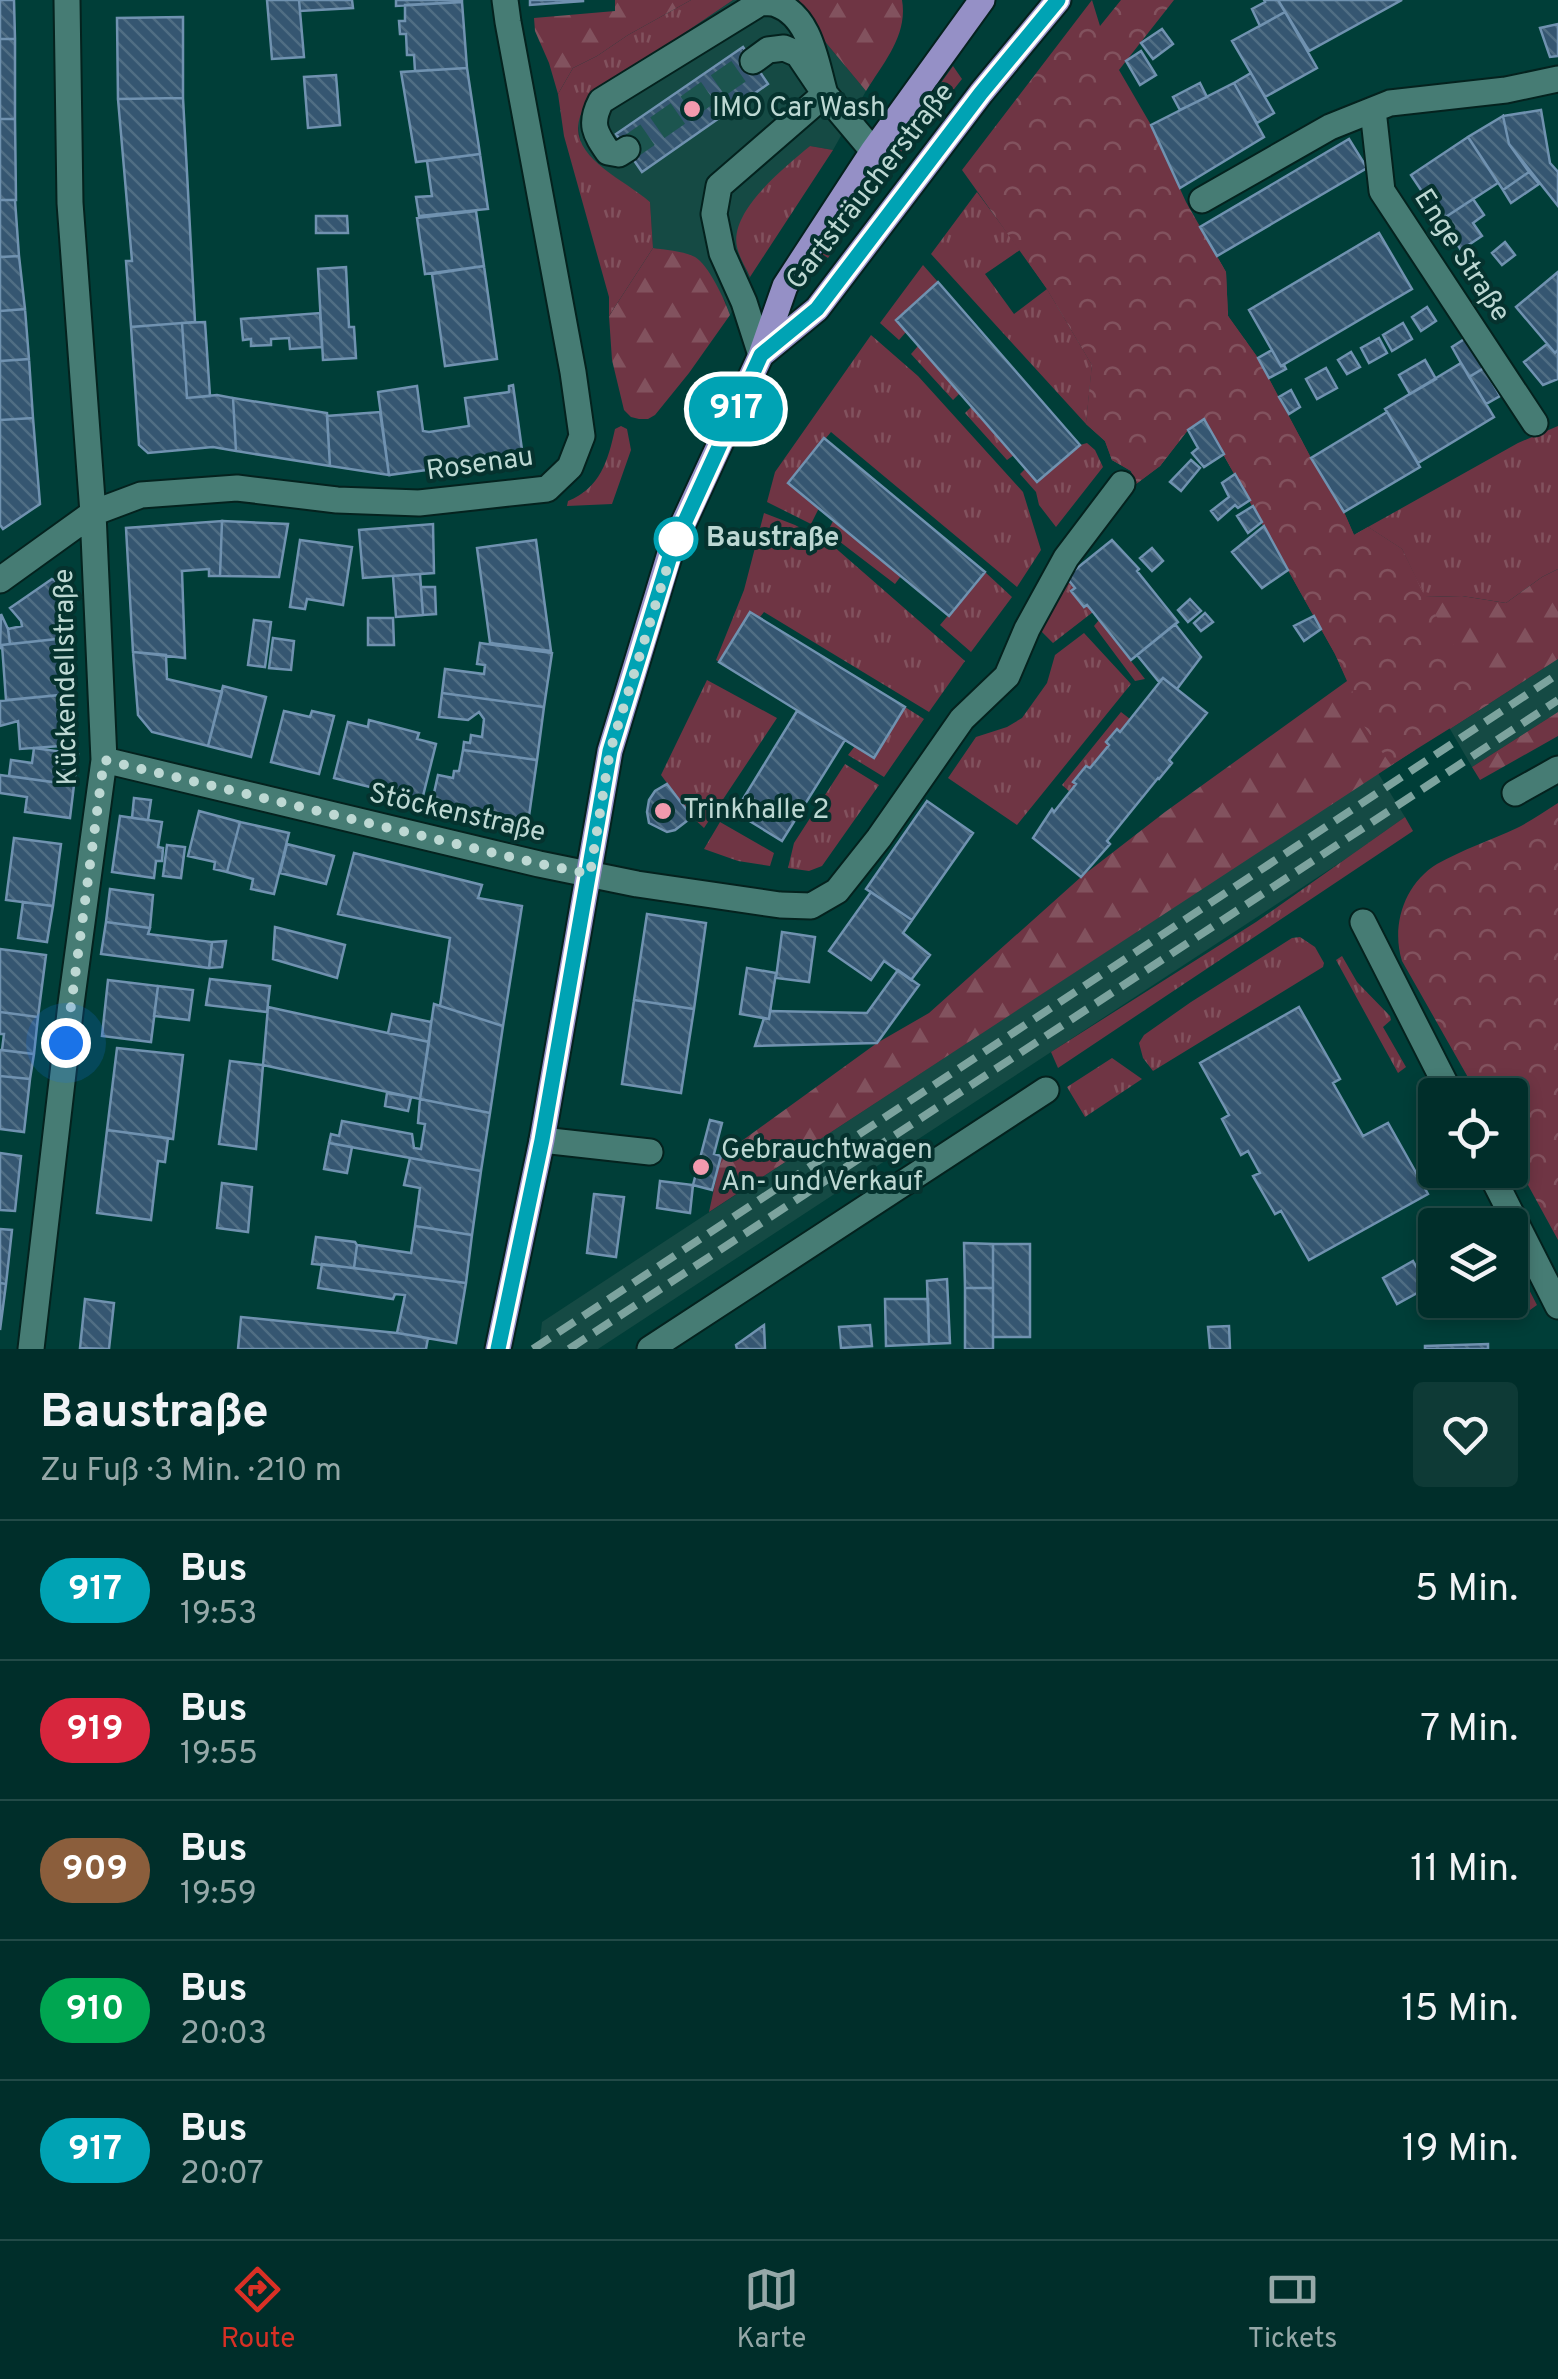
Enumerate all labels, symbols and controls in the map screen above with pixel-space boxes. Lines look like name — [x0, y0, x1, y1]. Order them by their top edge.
street label: Gartsträucherstraße — [779, 76, 963, 298]
place label: IMO Car Wash — [712, 91, 886, 127]
marker: IMO Car Wash — [681, 98, 703, 120]
street label: Enge Straße — [1405, 183, 1517, 329]
line badge: 917 — [678, 376, 794, 442]
text: 917 — [709, 387, 763, 431]
street label: Rosenau — [424, 440, 536, 490]
marker: Baustraße — [655, 518, 697, 560]
place label: Baustraße — [706, 521, 839, 557]
street label: Kückendellstraße — [47, 568, 87, 786]
street label: Stöckenstraße — [365, 776, 549, 852]
place label: Trinkhalle 2 — [683, 793, 829, 829]
marker: Trinkhalle 2 — [652, 800, 674, 822]
your location — [41, 1018, 91, 1068]
map controls — [1418, 1078, 1528, 1318]
button: locate — [1418, 1078, 1528, 1188]
place label: Gebrauchtwagen An- und Verkauf — [721, 1133, 933, 1201]
marker: Gebrauchtwagen An- und Verkauf — [690, 1156, 712, 1178]
button: layers — [1418, 1208, 1528, 1318]
button: heart — [1413, 1382, 1518, 1487]
text: Baustraße — [40, 1384, 269, 1444]
text: Zu Fuß · 3 Min. · 210 m — [40, 1452, 342, 1492]
text: Bus — [180, 1546, 247, 1595]
text: 5 Min. — [1415, 1566, 1518, 1615]
text: 917 — [68, 1568, 122, 1612]
text: 19:53 — [180, 1595, 257, 1635]
text: Bus — [180, 1686, 247, 1735]
text: 7 Min. — [1420, 1706, 1518, 1755]
text: 919 — [66, 1708, 124, 1752]
text: 19:55 — [180, 1735, 258, 1775]
text: Bus — [180, 1826, 247, 1875]
text: 11 Min. — [1410, 1846, 1518, 1895]
text: 909 — [62, 1848, 128, 1892]
text: 19:59 — [180, 1875, 257, 1915]
text: Bus — [180, 1966, 247, 2015]
text: 15 Min. — [1401, 1986, 1518, 2035]
text: 910 — [66, 1988, 124, 2032]
text: 20:03 — [180, 2015, 267, 2055]
text: Bus — [180, 2106, 247, 2155]
text: 19 Min. — [1402, 2126, 1518, 2175]
text: 917 — [68, 2128, 122, 2172]
text: 20:07 — [180, 2155, 264, 2195]
tab: Route — [221, 2262, 295, 2358]
tab: Karte — [737, 2262, 806, 2358]
tab: Tickets — [1248, 2262, 1337, 2358]

